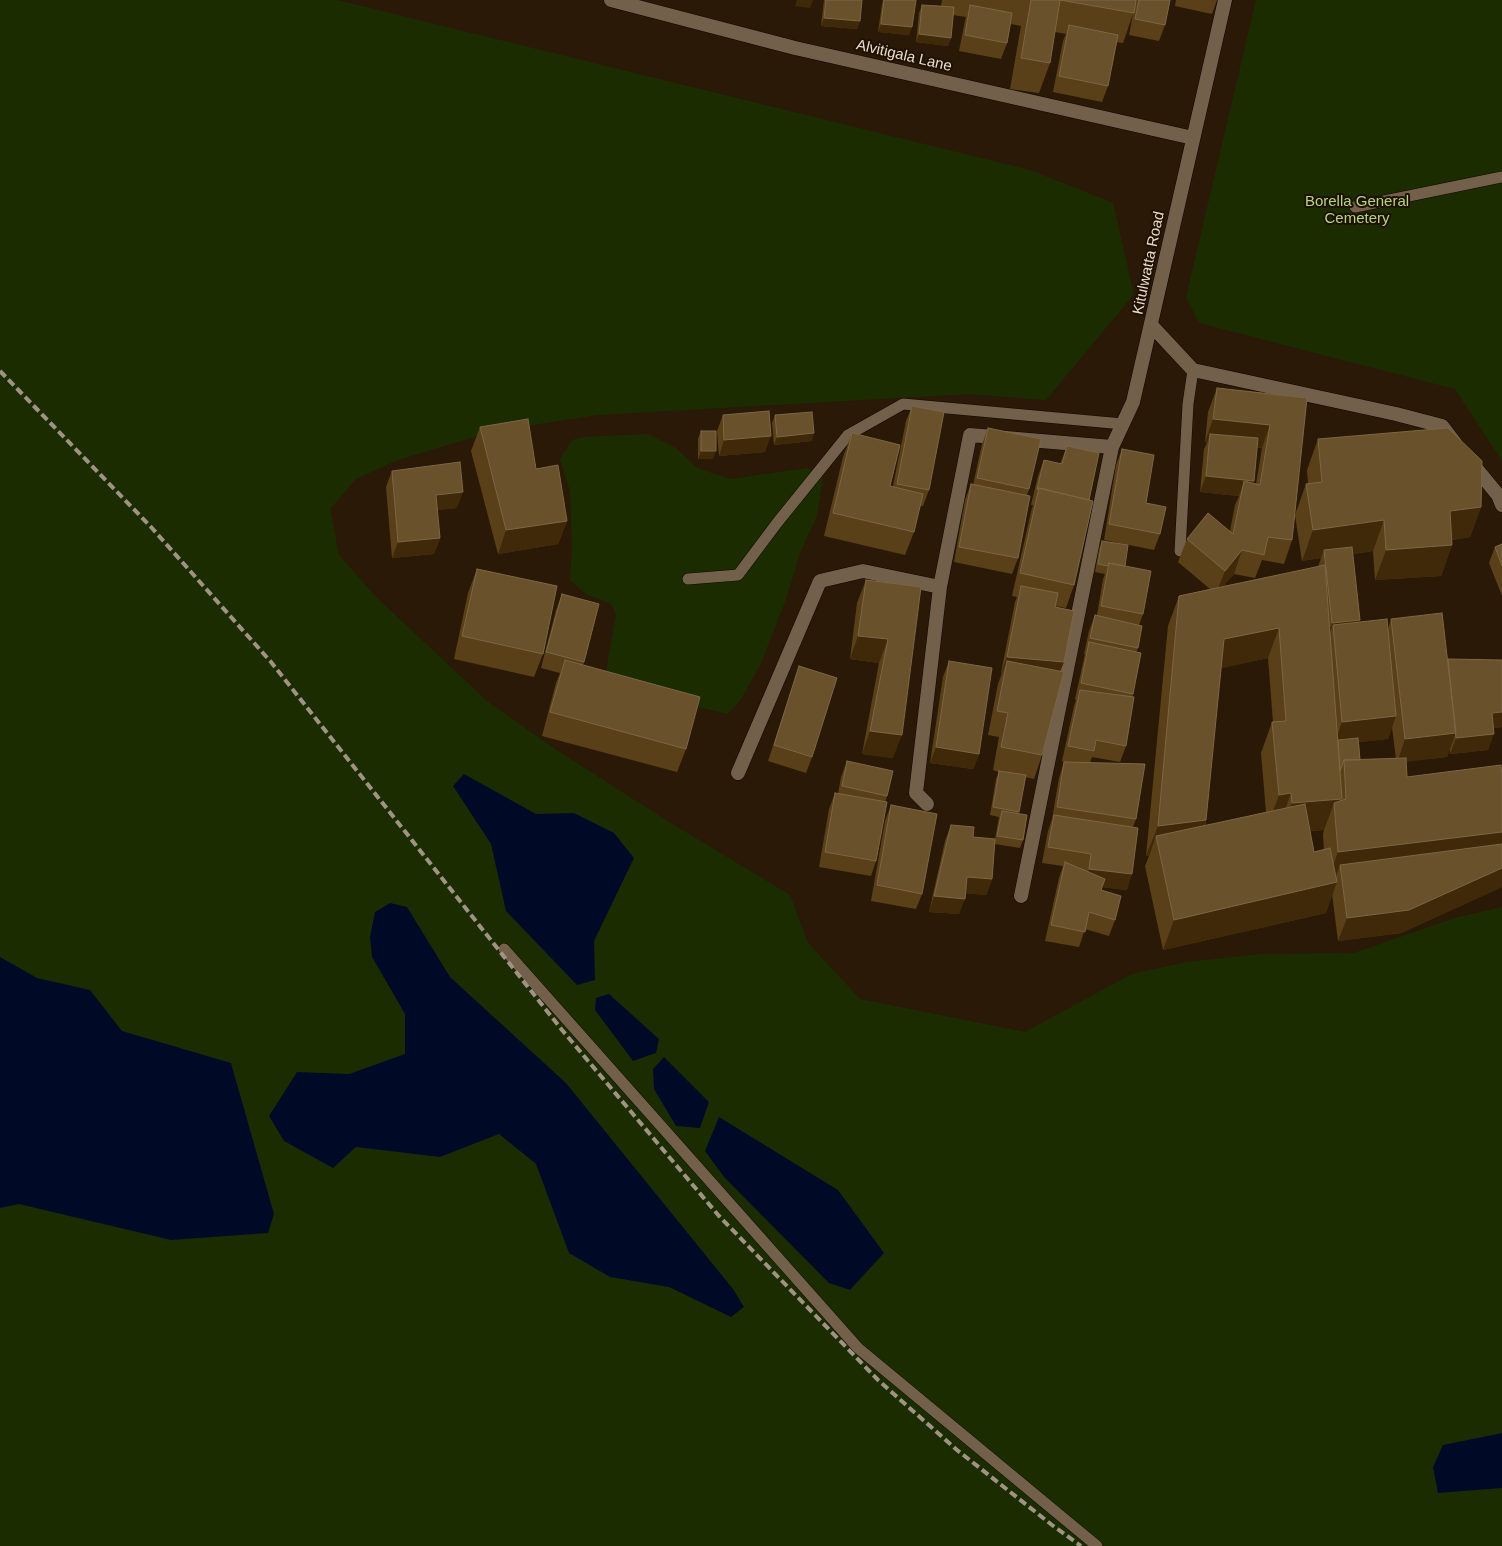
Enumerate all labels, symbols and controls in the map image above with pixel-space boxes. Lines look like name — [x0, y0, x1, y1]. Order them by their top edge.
street label: Alvitigala Lane — [854, 36, 954, 76]
park label: Borella General Cemetery — [1305, 193, 1409, 228]
street label: Kitulwatta Road — [1129, 210, 1169, 316]

